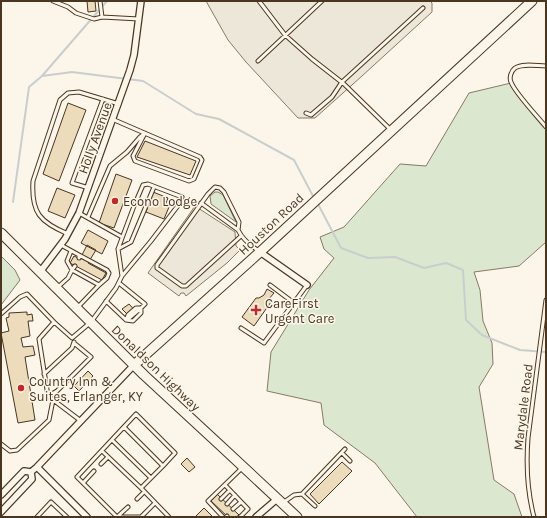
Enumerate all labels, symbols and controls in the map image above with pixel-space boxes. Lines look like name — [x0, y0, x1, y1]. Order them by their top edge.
street label: Holly Avenue — [75, 100, 115, 176]
street label: Houston Road — [235, 190, 307, 258]
place label: Econo Lodge — [123, 194, 197, 209]
marker: Econo Lodge — [110, 196, 120, 206]
place label: CareFirst Urgent Care — [265, 296, 335, 326]
marker: CareFirst Urgent Care — [250, 304, 262, 316]
street label: Donaldson Highway — [109, 322, 203, 414]
street label: Marydale Road — [510, 363, 536, 451]
place label: Country Inn & Suites, Erlanger, KY — [29, 374, 143, 404]
marker: Country Inn & Suites, Erlanger, KY — [16, 383, 26, 393]

